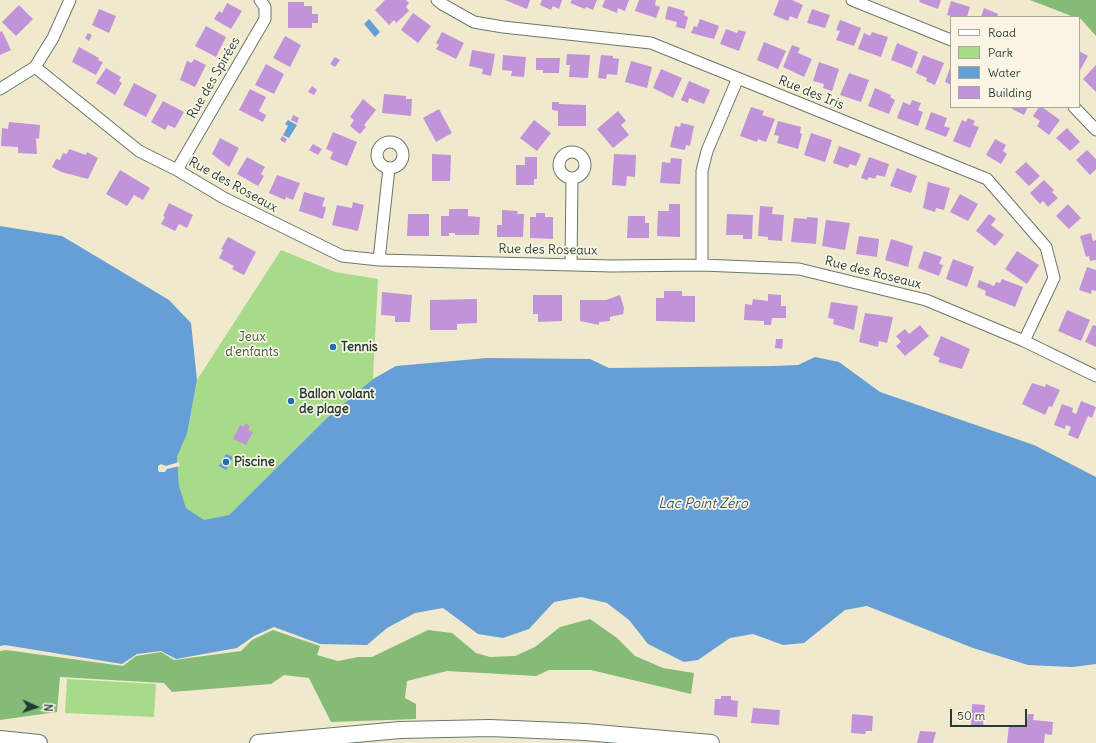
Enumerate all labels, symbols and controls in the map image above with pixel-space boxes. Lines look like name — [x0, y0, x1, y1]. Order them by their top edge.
legend — [950, 16, 1080, 108]
text: Road — [988, 25, 1016, 40]
street label: Rue des Spirées — [184, 34, 244, 122]
text: Park — [988, 45, 1013, 60]
text: Water — [988, 65, 1021, 80]
street label: Rue des Iris — [776, 73, 846, 113]
text: Building — [988, 85, 1032, 100]
street label: Rue des Roseaux — [186, 154, 280, 216]
street label: Rue des Roseaux — [498, 241, 598, 259]
street label: Rue des Roseaux — [823, 253, 923, 293]
park label: Jeux d'enfants — [225, 329, 279, 360]
place label: Tennis — [341, 339, 378, 355]
marker: Tennis — [328, 342, 338, 352]
place label: Ballon volant de plage — [299, 386, 374, 417]
marker: Ballon volant de plage — [286, 396, 296, 406]
place label: Piscine — [234, 454, 275, 470]
marker: Piscine — [221, 457, 231, 467]
water label: Lac Point Zéro — [658, 496, 748, 512]
north arrow — [16, 687, 56, 727]
scale bar — [952, 701, 1029, 727]
text: N — [41, 703, 55, 712]
text: 50 m — [957, 708, 985, 723]

